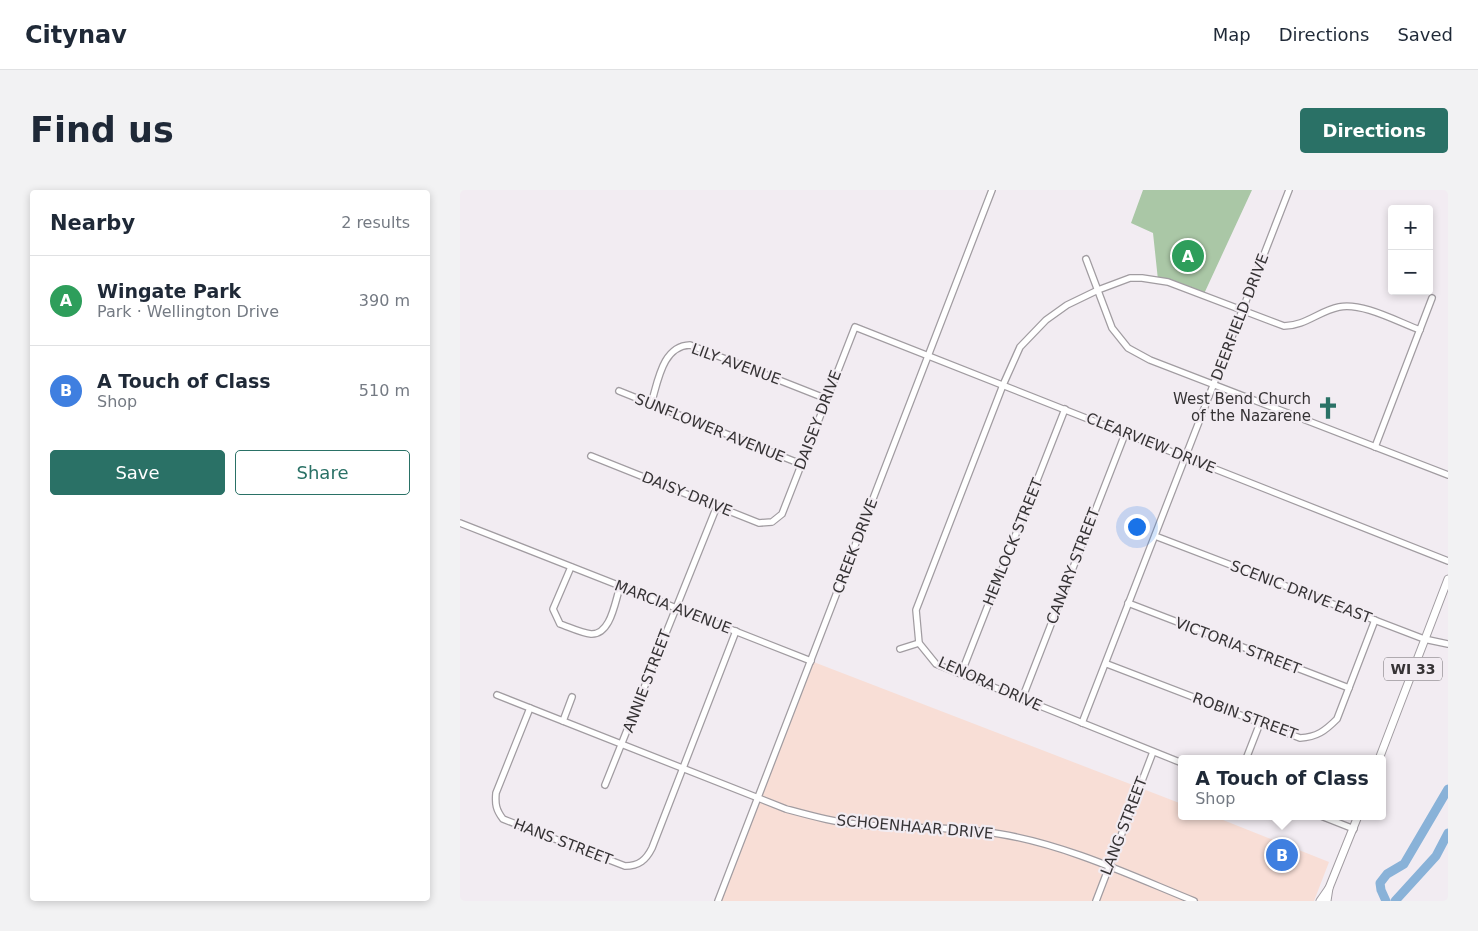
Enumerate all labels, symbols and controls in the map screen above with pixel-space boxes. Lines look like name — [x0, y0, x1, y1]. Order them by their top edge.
text: Citynav — [25, 21, 127, 49]
text: Map — [1213, 24, 1251, 45]
text: Directions — [1279, 24, 1369, 45]
text: Saved — [1397, 24, 1453, 45]
button: Directions — [1300, 108, 1448, 153]
text: Find us — [30, 110, 174, 150]
map controls — [1388, 205, 1433, 295]
button: + — [1388, 205, 1433, 250]
text: Nearby — [50, 211, 135, 235]
text: 2 results — [341, 213, 410, 232]
pin: A — [1172, 237, 1204, 275]
button: − — [1388, 250, 1433, 295]
street label: DEERFIELD DRIVE — [1208, 251, 1272, 383]
text: Wingate Park — [97, 280, 241, 302]
text: A — [60, 291, 72, 310]
text: 390 m — [359, 291, 410, 310]
text: Park · Wellington Drive — [97, 302, 279, 321]
street label: LILY AVENUE — [689, 340, 783, 388]
street label: DAISEY DRIVE — [791, 368, 845, 472]
text: A Touch of Class — [97, 370, 271, 392]
text: B — [60, 381, 72, 400]
text: 510 m — [359, 381, 410, 400]
street label: SUNFLOWER AVENUE — [632, 390, 788, 466]
place label: West Bend Church of the Nazarene — [1173, 390, 1311, 425]
text: Shop — [97, 392, 137, 411]
church icon: West Bend Church of the Nazarene — [1315, 395, 1341, 421]
street label: CLEARVIEW DRIVE — [1084, 409, 1218, 477]
button: Save — [50, 450, 225, 495]
button: Share — [235, 450, 410, 495]
street label: DAISY DRIVE — [639, 468, 735, 520]
street label: HEMLOCK STREET — [979, 475, 1047, 608]
street label: CREEK DRIVE — [829, 496, 881, 596]
street label: CANARY STREET — [1043, 505, 1104, 627]
your location — [1124, 514, 1150, 540]
street label: SCENIC DRIVE EAST — [1228, 557, 1375, 628]
street label: MARCIA AVENUE — [612, 576, 734, 638]
street label: VICTORIA STREET — [1173, 614, 1304, 679]
street label: ANNIE STREET — [619, 626, 675, 735]
street label: LENORA DRIVE — [935, 653, 1045, 715]
road number: WI 33 — [1384, 658, 1442, 680]
street label: ROBIN STREET — [1190, 689, 1301, 744]
popup — [1178, 755, 1386, 820]
text: A Touch of Class — [1195, 767, 1369, 789]
street label: LANG STREET — [1097, 774, 1151, 878]
text: Shop — [1195, 789, 1235, 808]
street label: SCHOENHAAR DRIVE — [836, 811, 994, 843]
street label: HANS STREET — [511, 815, 616, 869]
pin: B — [1266, 836, 1298, 874]

